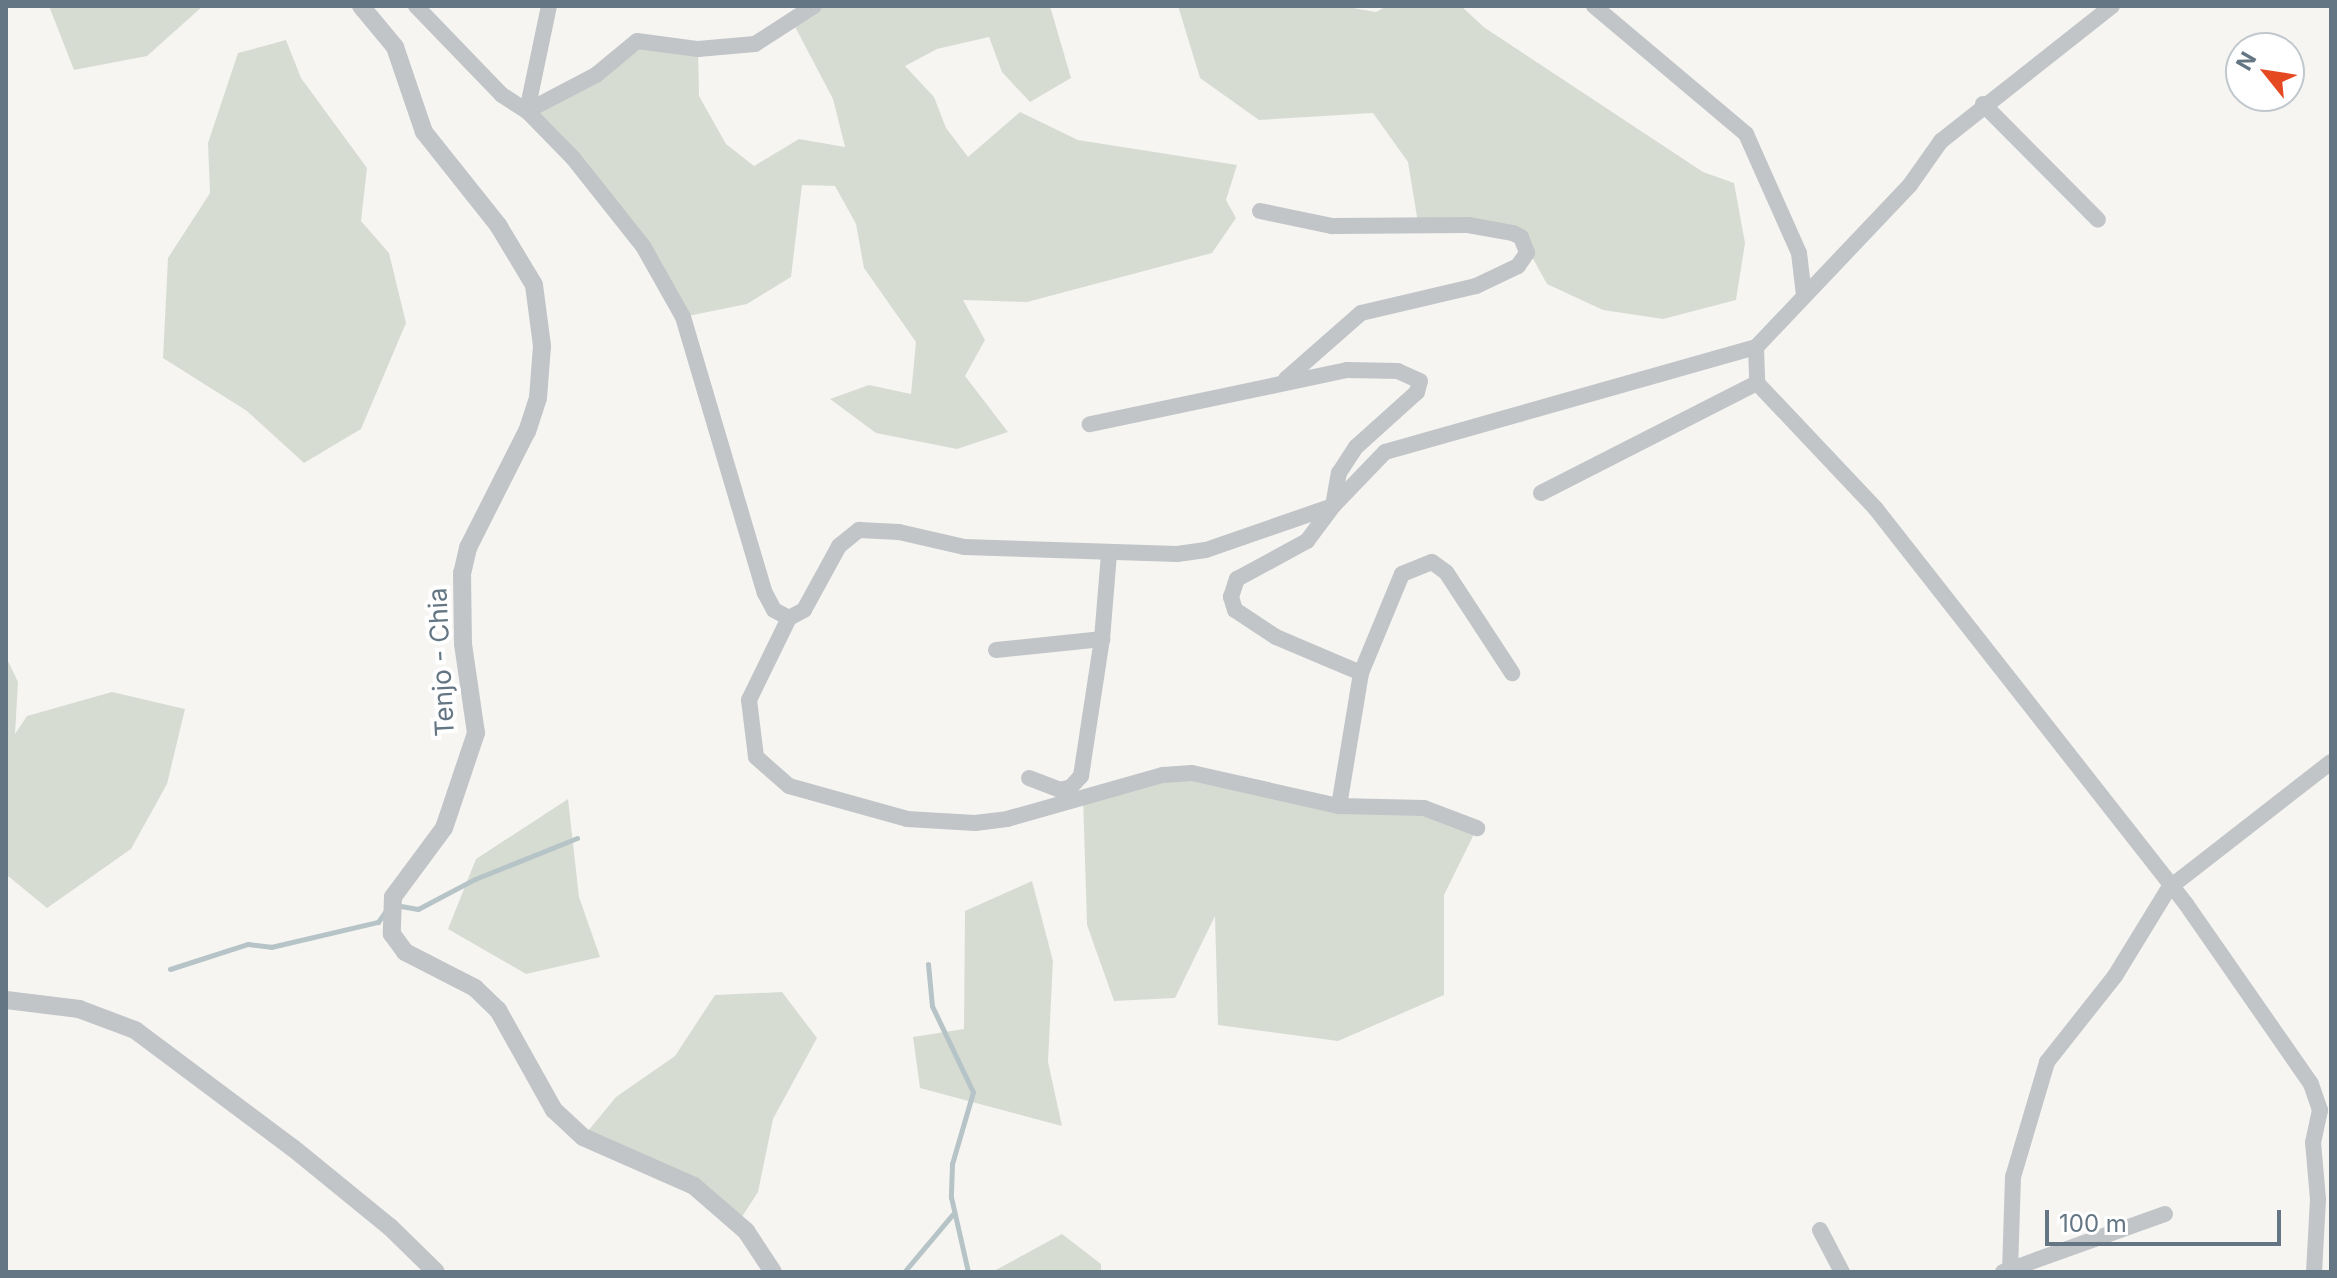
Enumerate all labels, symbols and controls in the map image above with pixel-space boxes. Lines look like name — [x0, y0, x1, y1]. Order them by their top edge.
north arrow — [2225, 32, 2305, 112]
text: N — [2230, 47, 2261, 75]
street label: Tenjo - Chia — [422, 587, 460, 737]
scale bar — [2049, 1194, 2285, 1244]
text: 100 m — [2059, 1209, 2127, 1238]

